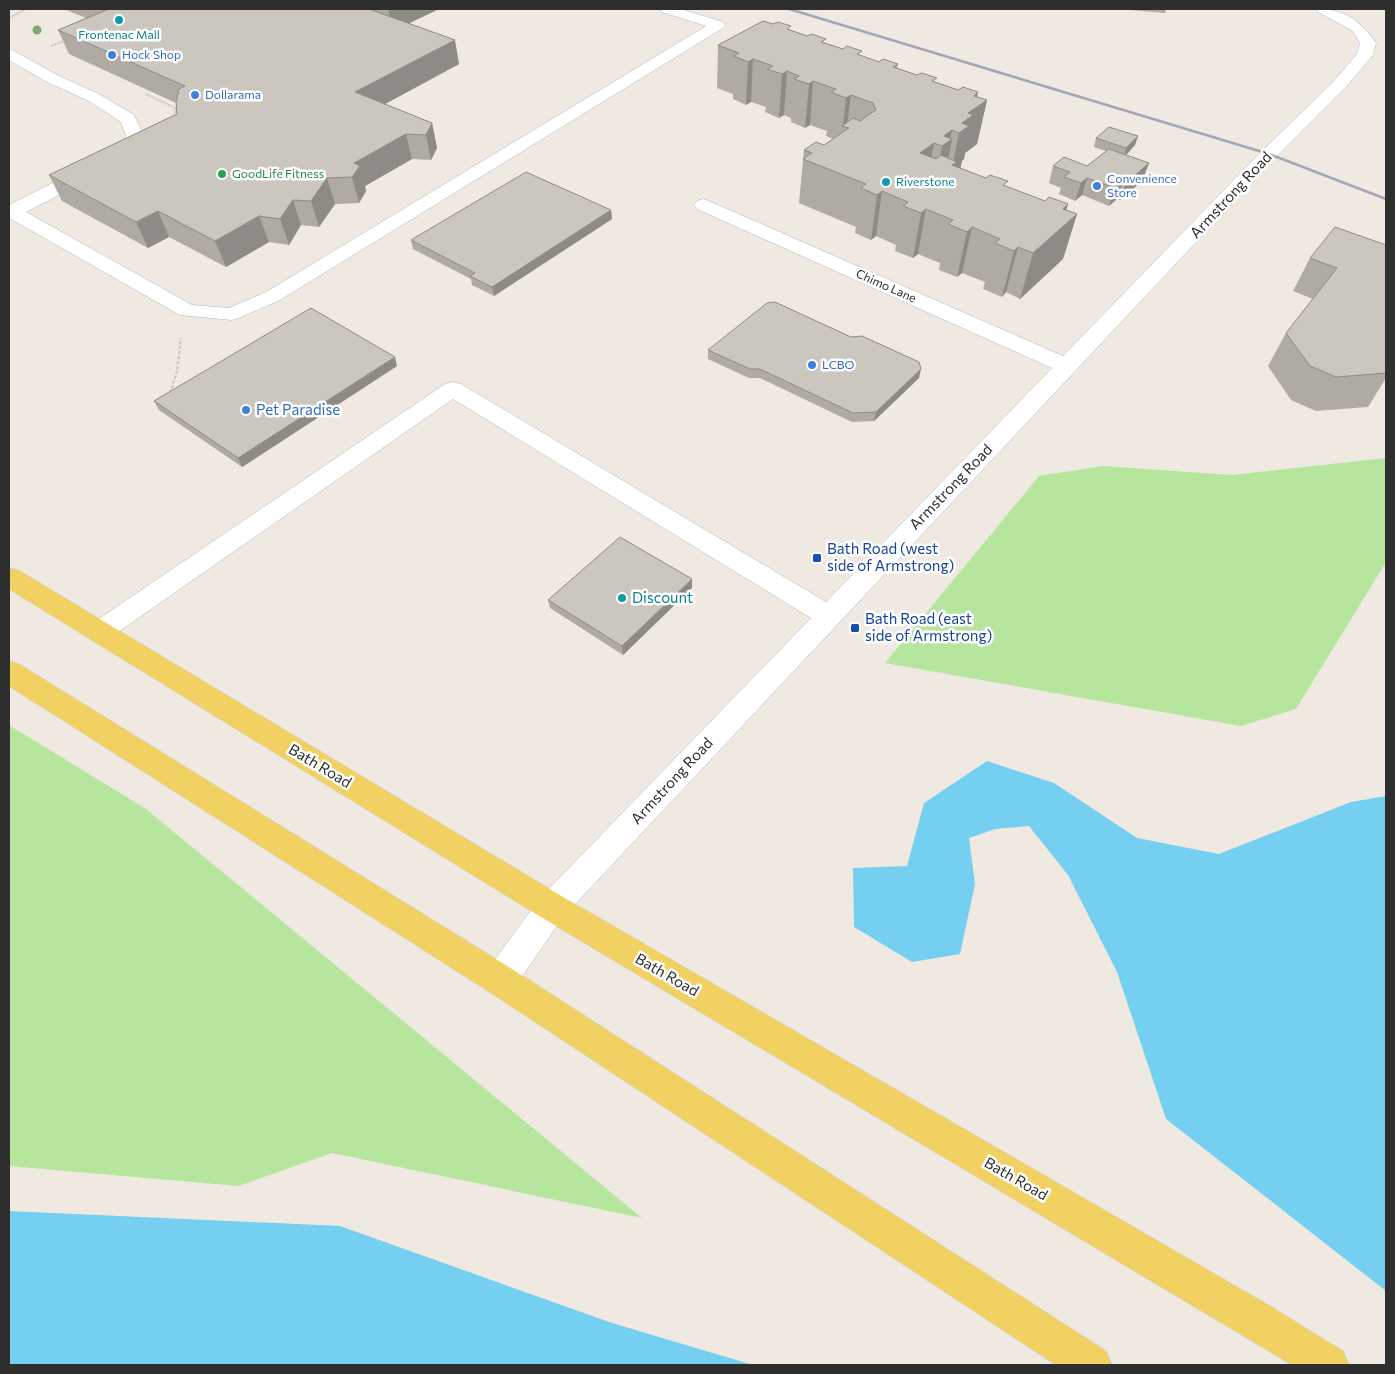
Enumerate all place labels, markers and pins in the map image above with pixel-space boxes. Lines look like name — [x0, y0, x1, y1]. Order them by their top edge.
marker: Frontenac Mall — [113, 14, 125, 26]
place label: Frontenac Mall — [78, 27, 160, 41]
place label: Hock Shop — [122, 47, 181, 61]
marker: Hock Shop — [106, 49, 118, 61]
place label: Dollarama — [205, 87, 261, 101]
marker: Dollarama — [189, 89, 201, 101]
place label: GoodLife Fitness — [232, 166, 324, 180]
marker: GoodLife Fitness — [216, 168, 228, 180]
place label: Convenience Store — [1107, 171, 1177, 199]
place label: Riverstone — [896, 174, 955, 188]
marker: Riverstone — [880, 176, 892, 188]
marker: Convenience Store — [1091, 180, 1103, 192]
place label: LCBO — [822, 357, 855, 371]
marker: LCBO — [806, 359, 818, 371]
place label: Pet Paradise — [256, 400, 340, 418]
marker: Pet Paradise — [240, 404, 252, 416]
place label: Bath Road (west side of Armstrong) — [827, 539, 954, 574]
marker: Bath Road (west side of Armstrong) — [811, 552, 823, 564]
place label: Discount — [632, 588, 693, 606]
marker: Discount — [616, 592, 628, 604]
place label: Bath Road (east side of Armstrong) — [865, 609, 992, 644]
marker: Bath Road (east side of Armstrong) — [849, 622, 861, 634]

